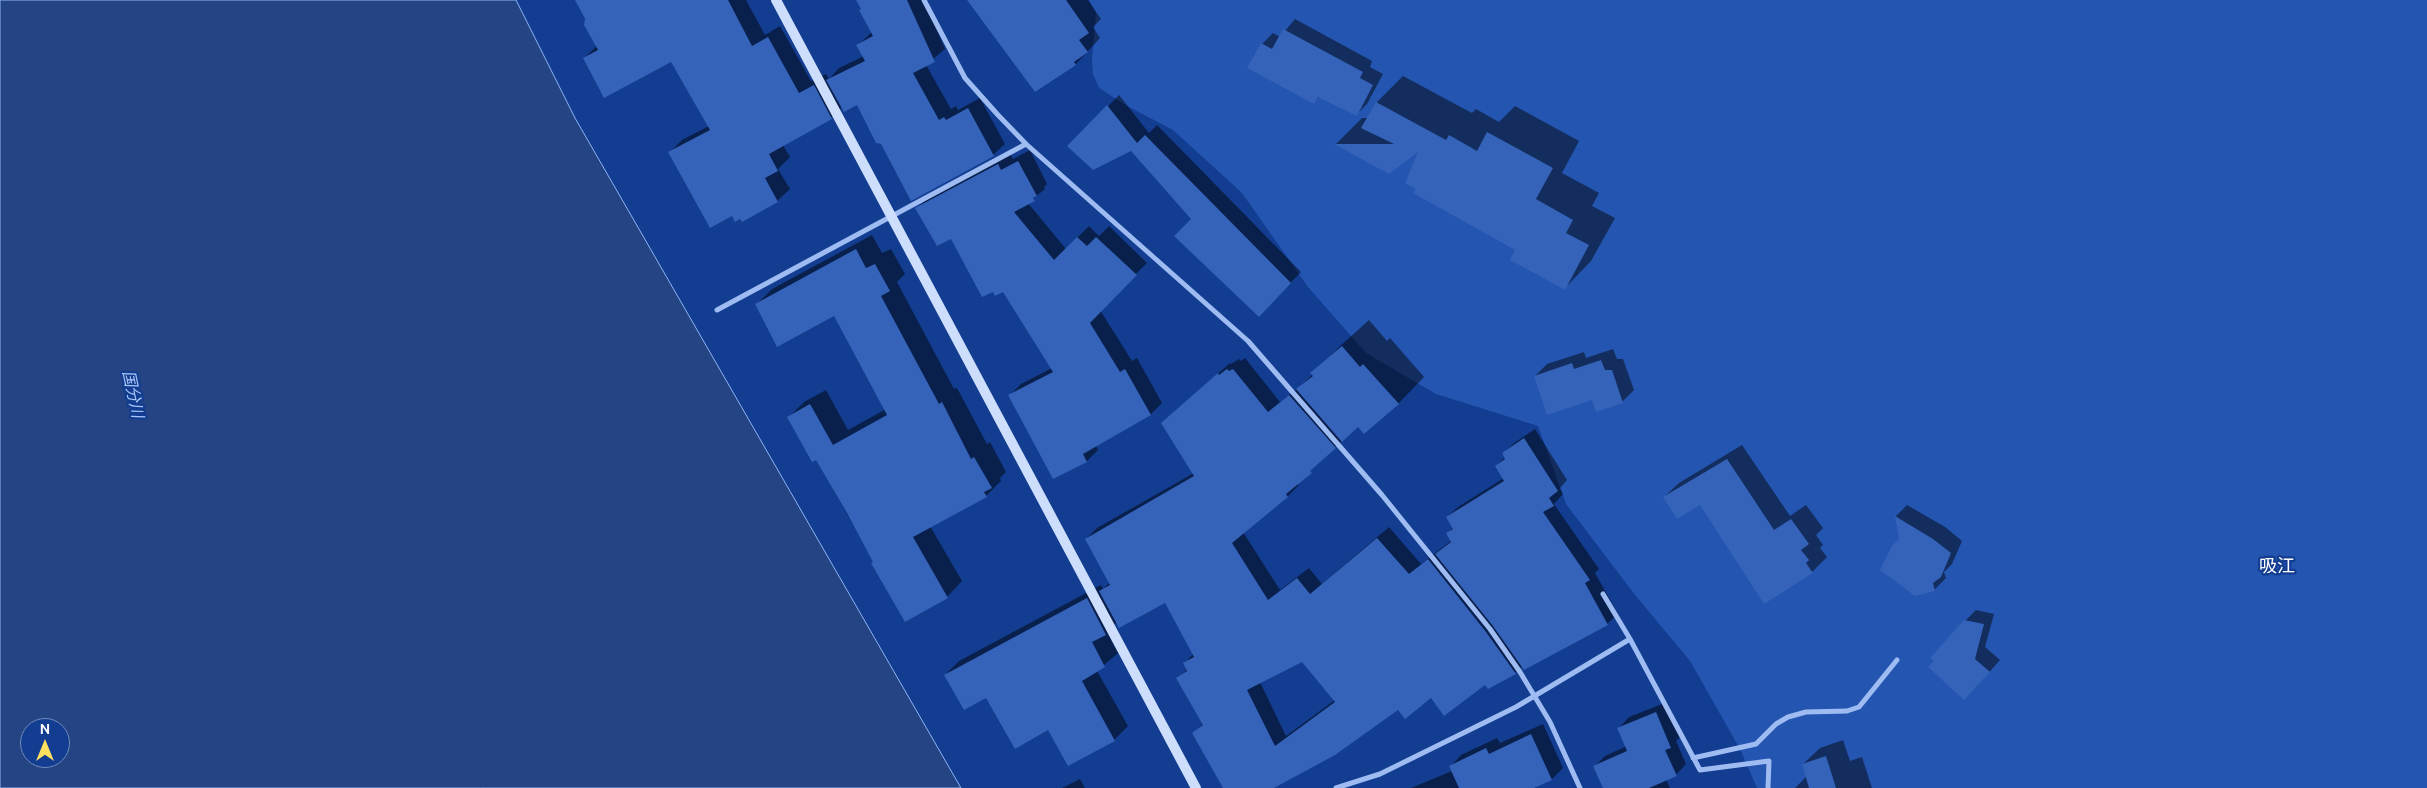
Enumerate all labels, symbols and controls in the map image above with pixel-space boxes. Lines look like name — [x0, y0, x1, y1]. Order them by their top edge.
water label: 国分川 — [119, 369, 147, 419]
district label: 吸江 — [2259, 555, 2295, 577]
north arrow — [20, 718, 70, 768]
text: N — [40, 721, 50, 737]

